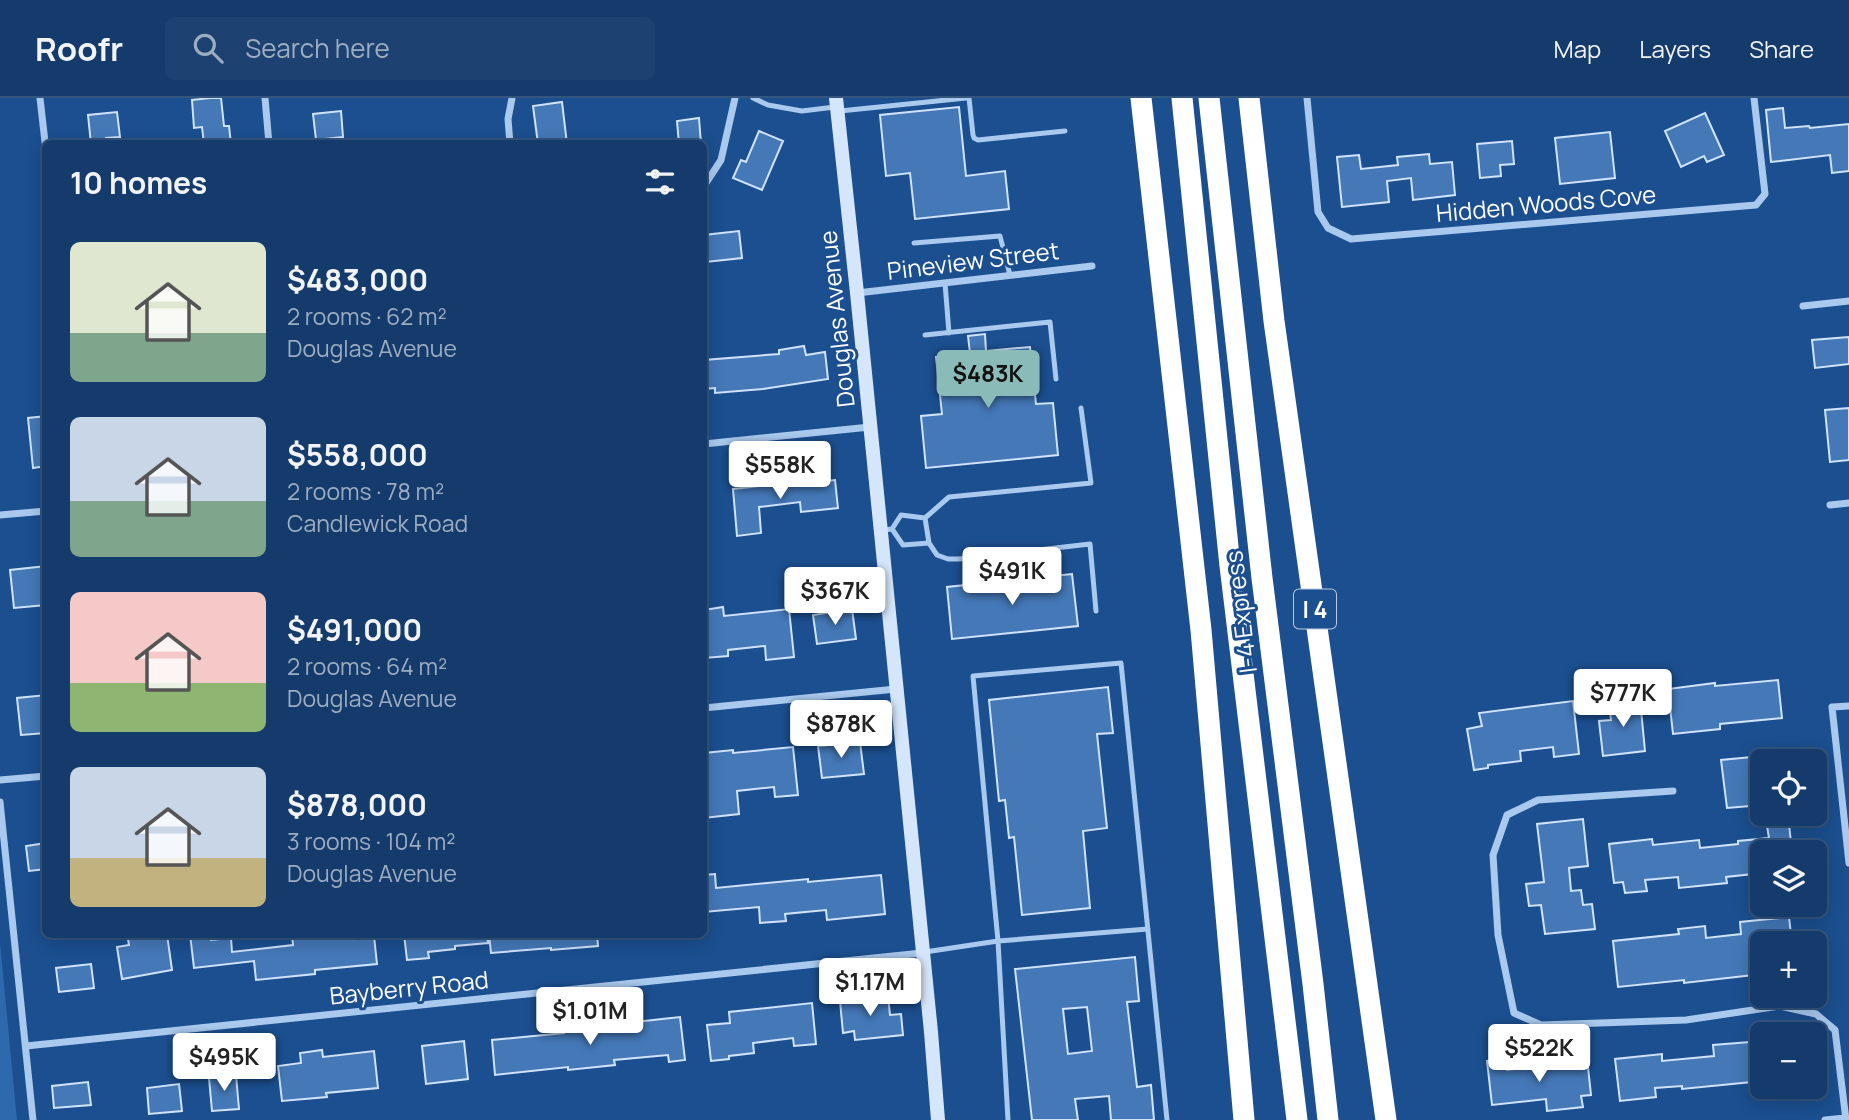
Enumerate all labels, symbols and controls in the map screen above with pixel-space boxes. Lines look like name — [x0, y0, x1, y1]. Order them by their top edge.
search box — [165, 17, 655, 80]
text: Roofr — [35, 26, 123, 71]
icon: search — [189, 29, 227, 67]
text: Search here — [245, 30, 390, 66]
text: Map — [1554, 32, 1601, 65]
text: Layers — [1639, 32, 1711, 65]
text: Share — [1749, 32, 1814, 65]
text: 10 homes — [70, 162, 207, 203]
icon: filters — [641, 163, 679, 201]
street label: Hidden Woods Cove — [1435, 177, 1657, 229]
street label: Douglas Avenue — [810, 229, 862, 409]
street label: Pineview Street — [885, 233, 1061, 287]
text: $483,000 — [287, 259, 428, 300]
icon: home — [126, 270, 210, 354]
text: 2 rooms · 62 m² — [287, 300, 447, 332]
text: Douglas Avenue — [287, 332, 457, 364]
pin: $483K — [939, 350, 1037, 410]
text: $483K — [953, 357, 1023, 389]
text: $558,000 — [287, 434, 428, 475]
pin: $558K — [731, 442, 829, 501]
icon: home — [126, 445, 210, 529]
text: $558K — [745, 448, 815, 480]
text: 2 rooms · 78 m² — [287, 475, 444, 507]
text: Candlewick Road — [287, 507, 468, 539]
pin: $491K — [963, 547, 1061, 607]
street label: I-4 Express — [1216, 549, 1264, 675]
text: $491K — [978, 554, 1046, 586]
pin: $367K — [786, 568, 884, 627]
text: $367K — [800, 574, 870, 606]
road number: I 4 — [1294, 589, 1336, 628]
text: $491,000 — [287, 609, 422, 650]
icon: home — [126, 620, 210, 704]
text: 2 rooms · 64 m² — [287, 650, 447, 682]
pin: $777K — [1574, 670, 1672, 729]
text: $777K — [1590, 676, 1656, 708]
text: Douglas Avenue — [287, 682, 457, 714]
pin: $878K — [792, 700, 890, 760]
text: $878K — [806, 707, 876, 739]
map controls — [1750, 749, 1827, 1099]
button: locate — [1750, 749, 1827, 826]
text: $878,000 — [287, 784, 427, 825]
icon: home — [126, 795, 210, 879]
text: 3 rooms · 104 m² — [287, 825, 455, 857]
button: layers — [1750, 840, 1827, 917]
text: Douglas Avenue — [287, 857, 457, 889]
button: + — [1750, 931, 1827, 1008]
pin: $1.17M — [813, 958, 927, 1018]
street label: Bayberry Road — [328, 962, 490, 1012]
text: $1.17M — [835, 965, 905, 997]
pin: $1.01M — [533, 988, 647, 1047]
text: $1.01M — [552, 994, 628, 1026]
button: − — [1750, 1022, 1827, 1099]
pin: $522K — [1490, 1024, 1588, 1084]
text: $522K — [1504, 1031, 1574, 1063]
pin: $495K — [175, 1034, 273, 1093]
text: $495K — [189, 1040, 259, 1072]

